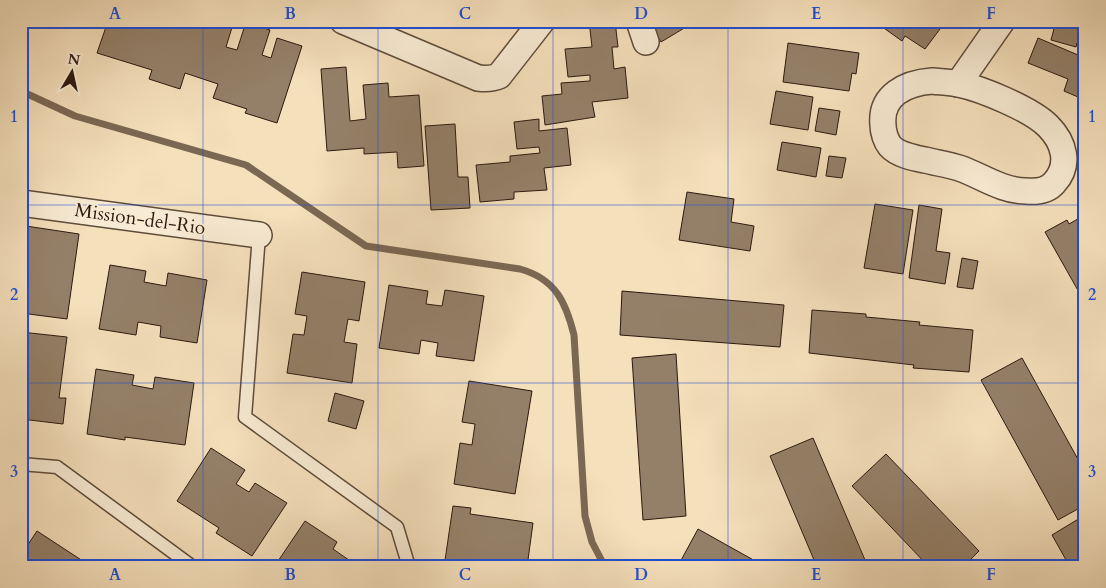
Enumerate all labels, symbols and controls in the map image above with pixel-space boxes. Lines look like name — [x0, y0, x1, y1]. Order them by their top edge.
text: A — [109, 3, 121, 25]
text: B — [284, 3, 296, 25]
text: C — [459, 3, 471, 25]
text: D — [634, 3, 648, 25]
text: E — [811, 3, 821, 25]
text: F — [986, 3, 996, 25]
north arrow — [48, 48, 98, 98]
text: N — [66, 49, 81, 70]
text: 1 — [10, 106, 18, 128]
text: 1 — [1088, 106, 1096, 128]
street label: Mission-del-Rio — [73, 197, 207, 241]
text: 2 — [10, 284, 18, 306]
text: 2 — [1088, 284, 1096, 306]
text: 3 — [10, 461, 18, 483]
text: 3 — [1088, 461, 1096, 483]
text: A — [109, 564, 121, 586]
text: B — [284, 564, 296, 586]
text: C — [459, 564, 471, 586]
text: D — [634, 564, 648, 586]
text: E — [811, 564, 821, 586]
text: F — [986, 564, 996, 586]

